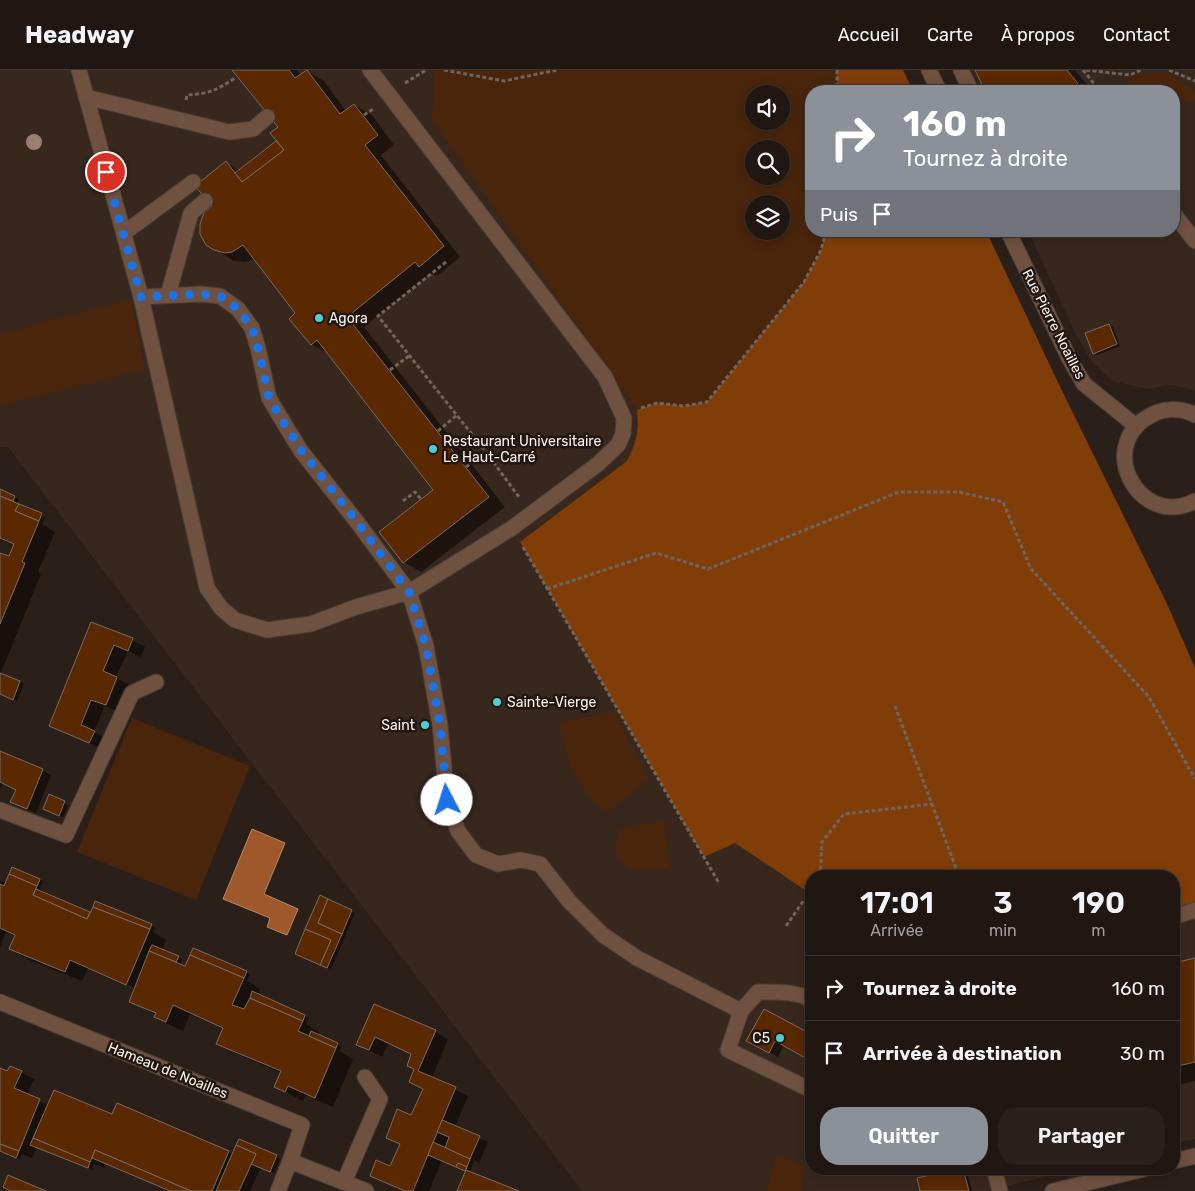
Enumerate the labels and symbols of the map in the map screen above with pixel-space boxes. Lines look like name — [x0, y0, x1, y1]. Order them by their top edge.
pin — [85, 151, 127, 193]
street label: Rue Pierre Noailles — [1018, 266, 1089, 382]
place label: Agora — [329, 310, 368, 327]
marker: Agora — [313, 312, 325, 324]
place label: Restaurant Universitaire Le Haut-Carré — [443, 433, 602, 466]
marker: Restaurant Universitaire Le Haut-Carré — [427, 443, 439, 455]
place label: Sainte-Vierge — [507, 694, 597, 711]
marker: Sainte-Vierge — [491, 696, 503, 708]
place label: Saint — [381, 717, 416, 734]
marker: Saint — [419, 719, 431, 731]
position arrow — [420, 773, 472, 825]
place label: C5 — [752, 1030, 770, 1047]
marker: C5 — [774, 1032, 786, 1044]
street label: Hameau de Noailles — [105, 1039, 230, 1102]

